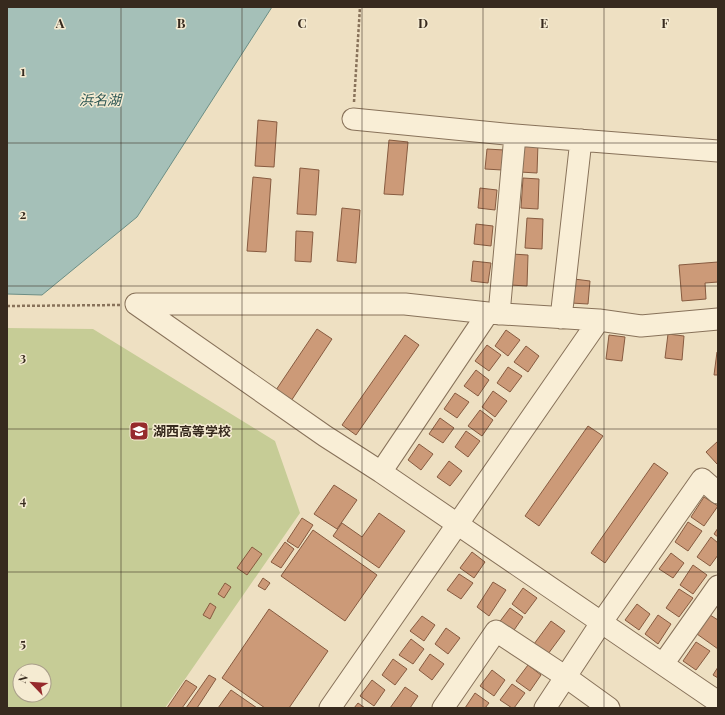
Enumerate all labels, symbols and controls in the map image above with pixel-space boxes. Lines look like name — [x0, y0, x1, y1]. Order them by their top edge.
text: A — [55, 14, 65, 31]
text: B — [177, 14, 186, 31]
text: C — [297, 14, 307, 31]
text: D — [418, 14, 428, 31]
text: E — [540, 14, 548, 31]
text: F — [661, 14, 669, 31]
text: 1 — [21, 62, 26, 79]
water label: 浜名湖 — [79, 90, 123, 109]
text: 2 — [20, 205, 27, 222]
text: 3 — [20, 348, 26, 365]
school or university icon: 湖西高等学校 — [128, 420, 150, 442]
place label: 湖西高等学校 — [153, 422, 231, 439]
text: 4 — [20, 491, 27, 508]
text: 5 — [20, 634, 26, 651]
north arrow — [12, 663, 52, 703]
text: N — [14, 672, 31, 685]

